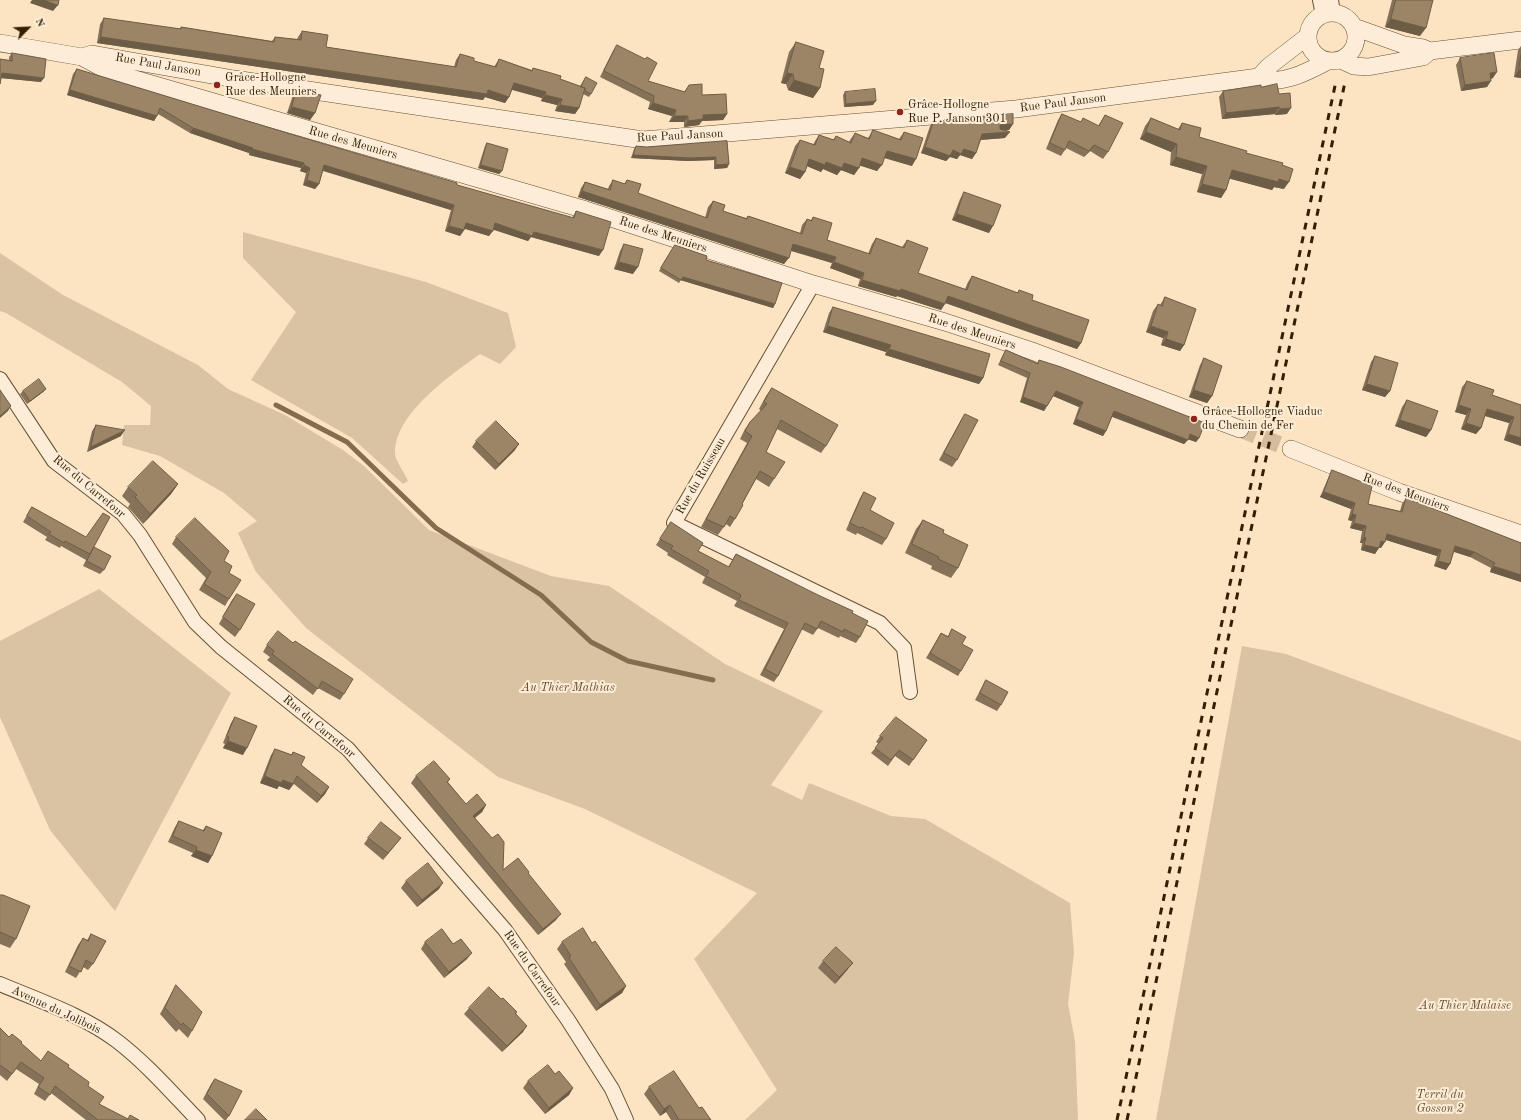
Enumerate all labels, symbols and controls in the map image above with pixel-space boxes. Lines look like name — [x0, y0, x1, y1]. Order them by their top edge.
north arrow — [8, 8, 48, 48]
text: N — [33, 17, 46, 29]
street label: Rue Paul Janson — [114, 50, 202, 80]
place label: Grâce-Hollogne Rue des Meuniers — [225, 71, 317, 99]
marker: Grâce-Hollogne Rue des Meuniers — [212, 80, 222, 90]
street label: Rue Paul Janson — [1019, 91, 1107, 115]
place label: Grâce-Hollogne Rue P. Janson 301 — [908, 98, 1006, 126]
marker: Grâce-Hollogne Rue P. Janson 301 — [895, 107, 905, 117]
street label: Rue des Meuniers — [307, 123, 399, 163]
street label: Rue Paul Janson — [636, 127, 724, 145]
street label: Rue des Meuniers — [617, 214, 709, 256]
street label: Rue des Meuniers — [926, 311, 1018, 353]
place label: Grâce-Hollogne Viaduc du Chemin de Fer — [1202, 405, 1322, 433]
marker: Grâce-Hollogne Viaduc du Chemin de Fer — [1189, 414, 1199, 424]
street label: Rue du Ruisseau — [673, 435, 729, 517]
street label: Rue du Carrefour — [50, 452, 128, 522]
street label: Rue des Meuniers — [1361, 471, 1451, 515]
park label: Au Thier Mathias — [521, 681, 615, 695]
street label: Rue du Carrefour — [280, 692, 358, 762]
street label: Rue du Carrefour — [500, 928, 564, 1010]
street label: Avenue du Jolibois — [9, 983, 103, 1037]
park label: Au Thier Malaise — [1419, 999, 1511, 1013]
park label: Terril du Gosson 2 — [1416, 1088, 1464, 1116]

